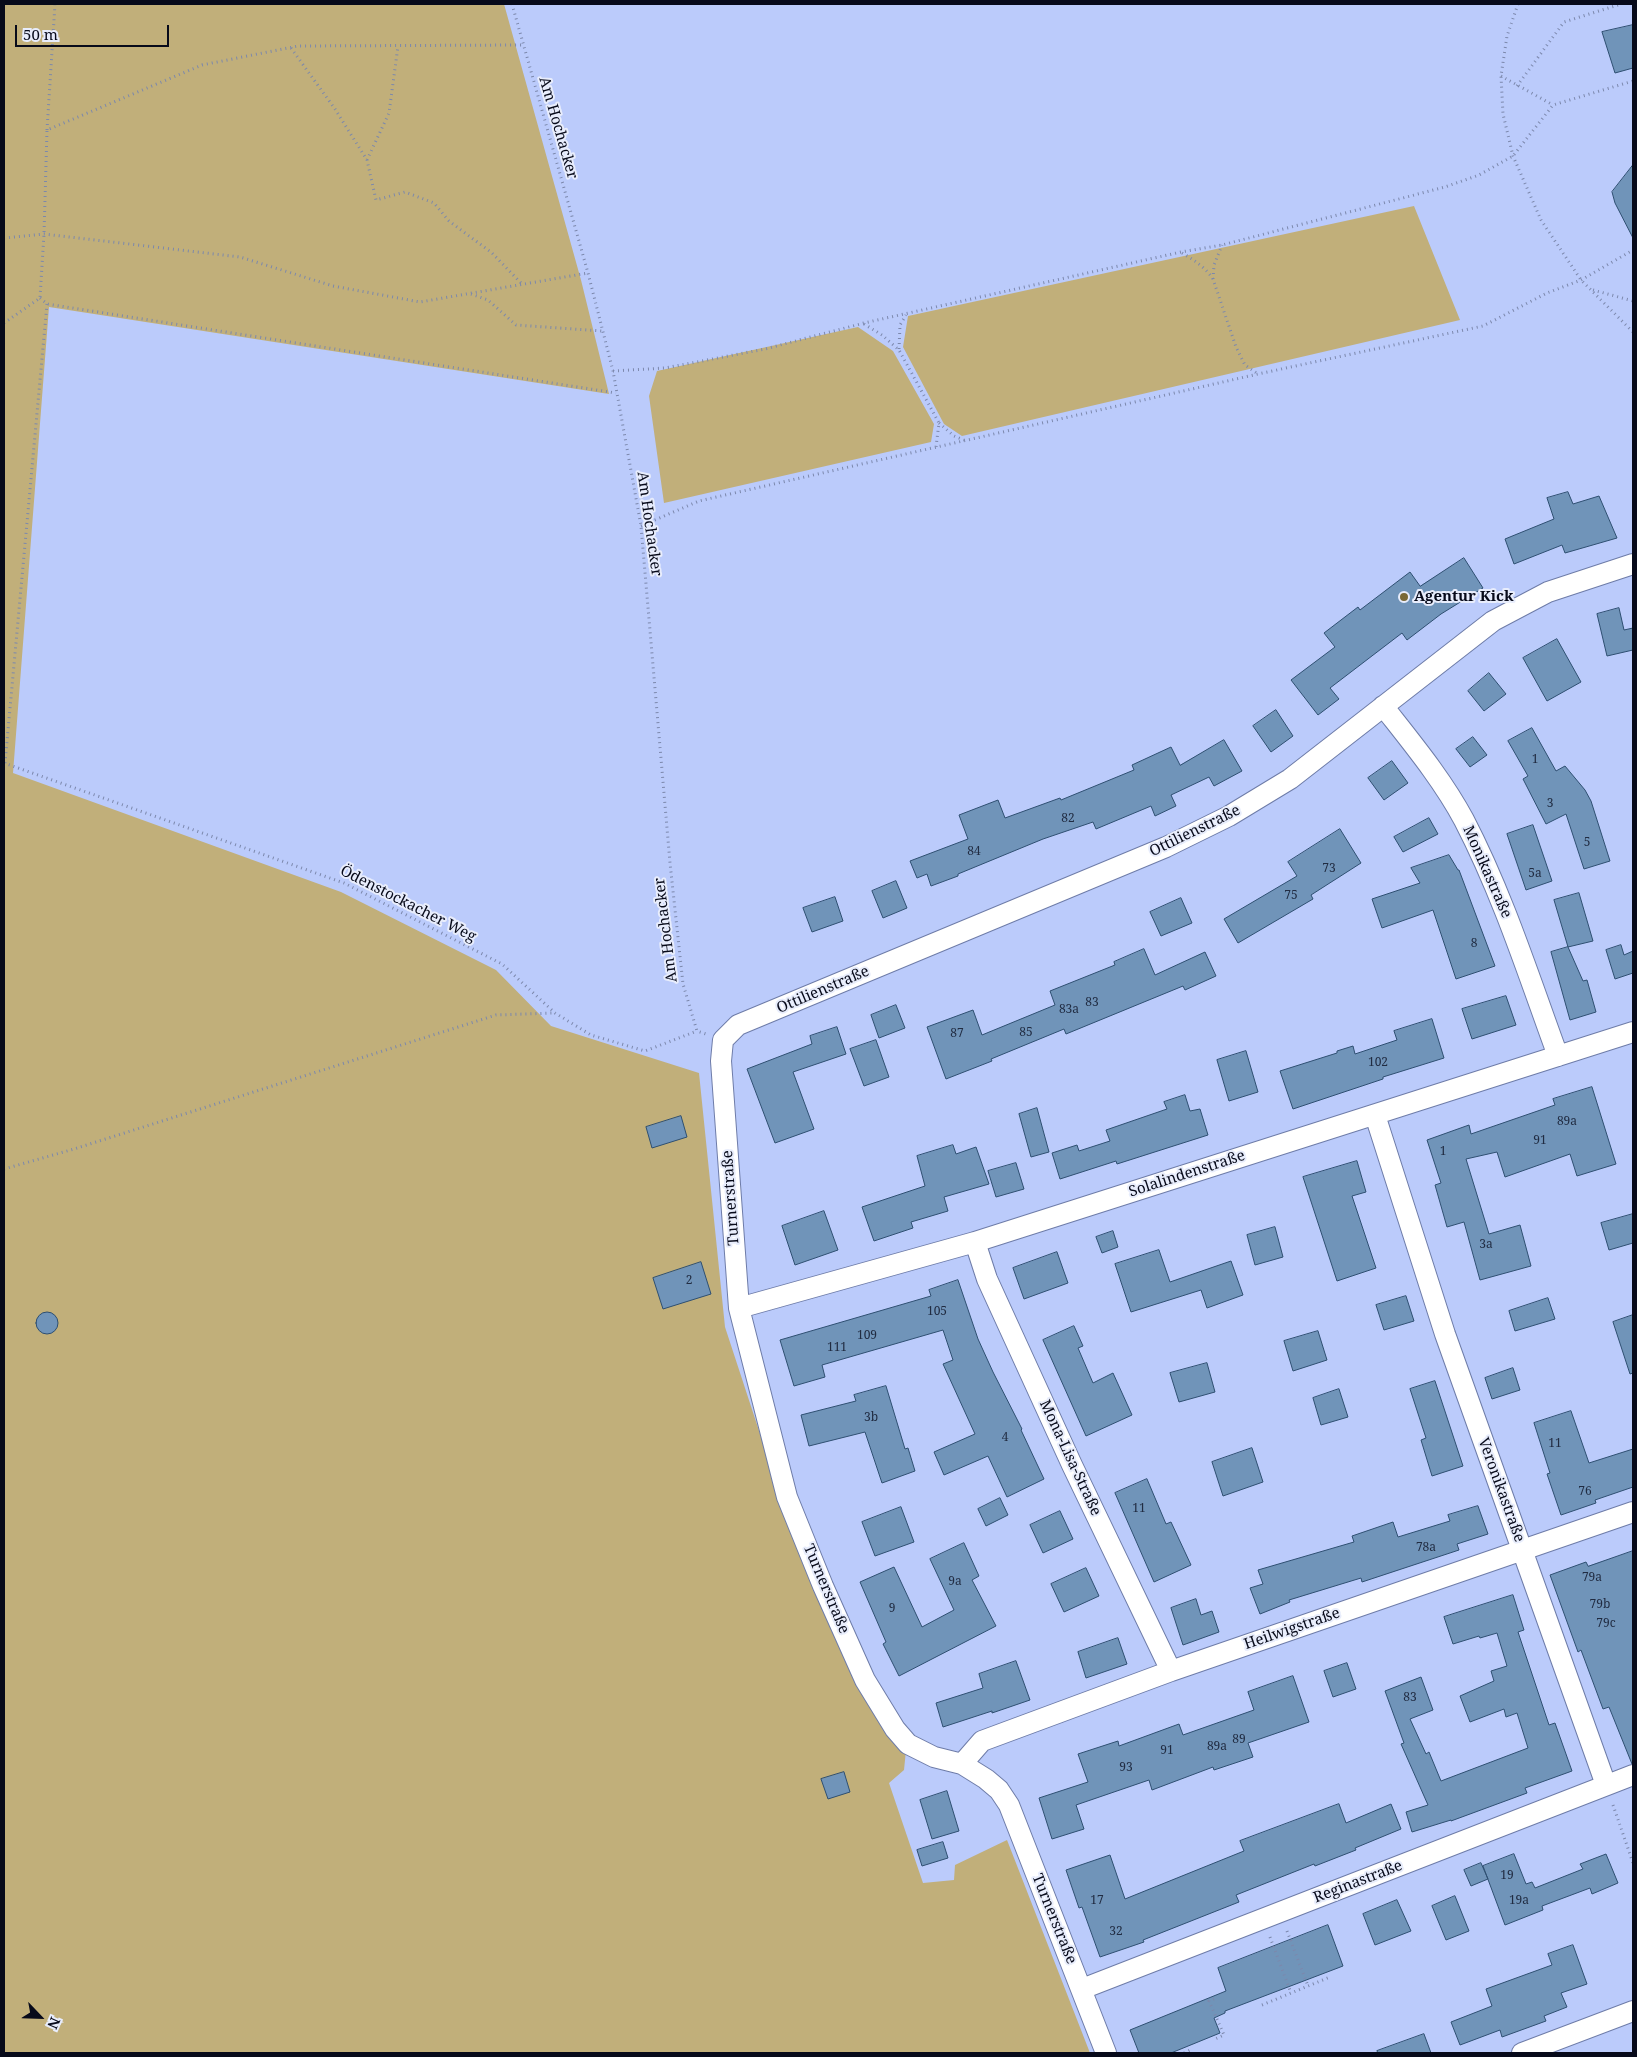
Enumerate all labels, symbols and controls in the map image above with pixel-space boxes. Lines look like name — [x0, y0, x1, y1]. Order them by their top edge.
scale bar — [18, 15, 171, 47]
text: 50 m — [23, 24, 58, 44]
street label: Am Hochacker — [535, 75, 581, 181]
street label: Am Hochacker — [633, 471, 665, 577]
place label: Agentur Kick — [1414, 588, 1514, 606]
marker: Agentur Kick — [1398, 591, 1410, 603]
house number: 1 — [1532, 753, 1538, 767]
house number: 3 — [1547, 797, 1553, 811]
street label: Ottilienstraße — [1147, 801, 1243, 861]
house number: 82 — [1061, 812, 1075, 826]
street label: Monikastraße — [1459, 823, 1515, 921]
house number: 5 — [1584, 836, 1590, 850]
house number: 84 — [967, 845, 981, 859]
street label: Ödenstockacher Weg — [337, 862, 479, 946]
house number: 73 — [1322, 862, 1336, 876]
house number: 5a — [1528, 867, 1542, 881]
street label: Am Hochacker — [651, 877, 681, 983]
house number: 75 — [1284, 889, 1298, 903]
house number: 8 — [1471, 937, 1477, 951]
street label: Ottilienstraße — [774, 962, 872, 1018]
house number: 83 — [1085, 996, 1099, 1010]
house number: 83a — [1059, 1003, 1079, 1017]
house number: 85 — [1019, 1026, 1033, 1040]
house number: 87 — [950, 1027, 964, 1041]
house number: 102 — [1368, 1056, 1388, 1070]
house number: 89a — [1557, 1115, 1577, 1129]
house number: 91 — [1533, 1134, 1547, 1148]
house number: 1 — [1440, 1145, 1446, 1159]
street label: Solalindenstraße — [1127, 1147, 1247, 1201]
street label: Turnerstraße — [719, 1150, 743, 1246]
house number: 3a — [1479, 1238, 1493, 1252]
house number: 2 — [686, 1274, 692, 1288]
house number: 105 — [927, 1305, 947, 1319]
house number: 109 — [857, 1329, 877, 1343]
house number: 111 — [827, 1341, 847, 1355]
street label: Mona-Lisa-Straße — [1035, 1397, 1105, 1519]
house number: 3b — [864, 1411, 878, 1425]
house number: 4 — [1002, 1431, 1008, 1445]
street label: Veronikastraße — [1474, 1435, 1528, 1545]
house number: 11 — [1548, 1437, 1562, 1451]
house number: 76 — [1578, 1485, 1592, 1499]
house number: 11 — [1132, 1502, 1146, 1516]
house number: 78a — [1416, 1541, 1436, 1555]
street label: Turnerstraße — [799, 1542, 853, 1636]
house number: 79a — [1582, 1571, 1602, 1585]
house number: 9a — [948, 1575, 962, 1589]
house number: 79b — [1590, 1598, 1610, 1612]
house number: 9 — [889, 1602, 895, 1616]
street label: Heilwigstraße — [1242, 1604, 1342, 1654]
house number: 79c — [1596, 1617, 1616, 1631]
house number: 83 — [1403, 1691, 1417, 1705]
house number: 89 — [1232, 1733, 1246, 1747]
house number: 89a — [1207, 1740, 1227, 1754]
house number: 91 — [1160, 1744, 1174, 1758]
house number: 93 — [1119, 1761, 1133, 1775]
street label: Reginastraße — [1311, 1857, 1405, 1907]
house number: 19 — [1500, 1869, 1514, 1883]
street label: Turnerstraße — [1028, 1871, 1080, 1967]
house number: 17 — [1090, 1894, 1104, 1908]
house number: 19a — [1509, 1894, 1529, 1908]
house number: 32 — [1109, 1925, 1123, 1939]
north arrow — [15, 1992, 65, 2042]
text: N — [43, 2014, 65, 2032]

